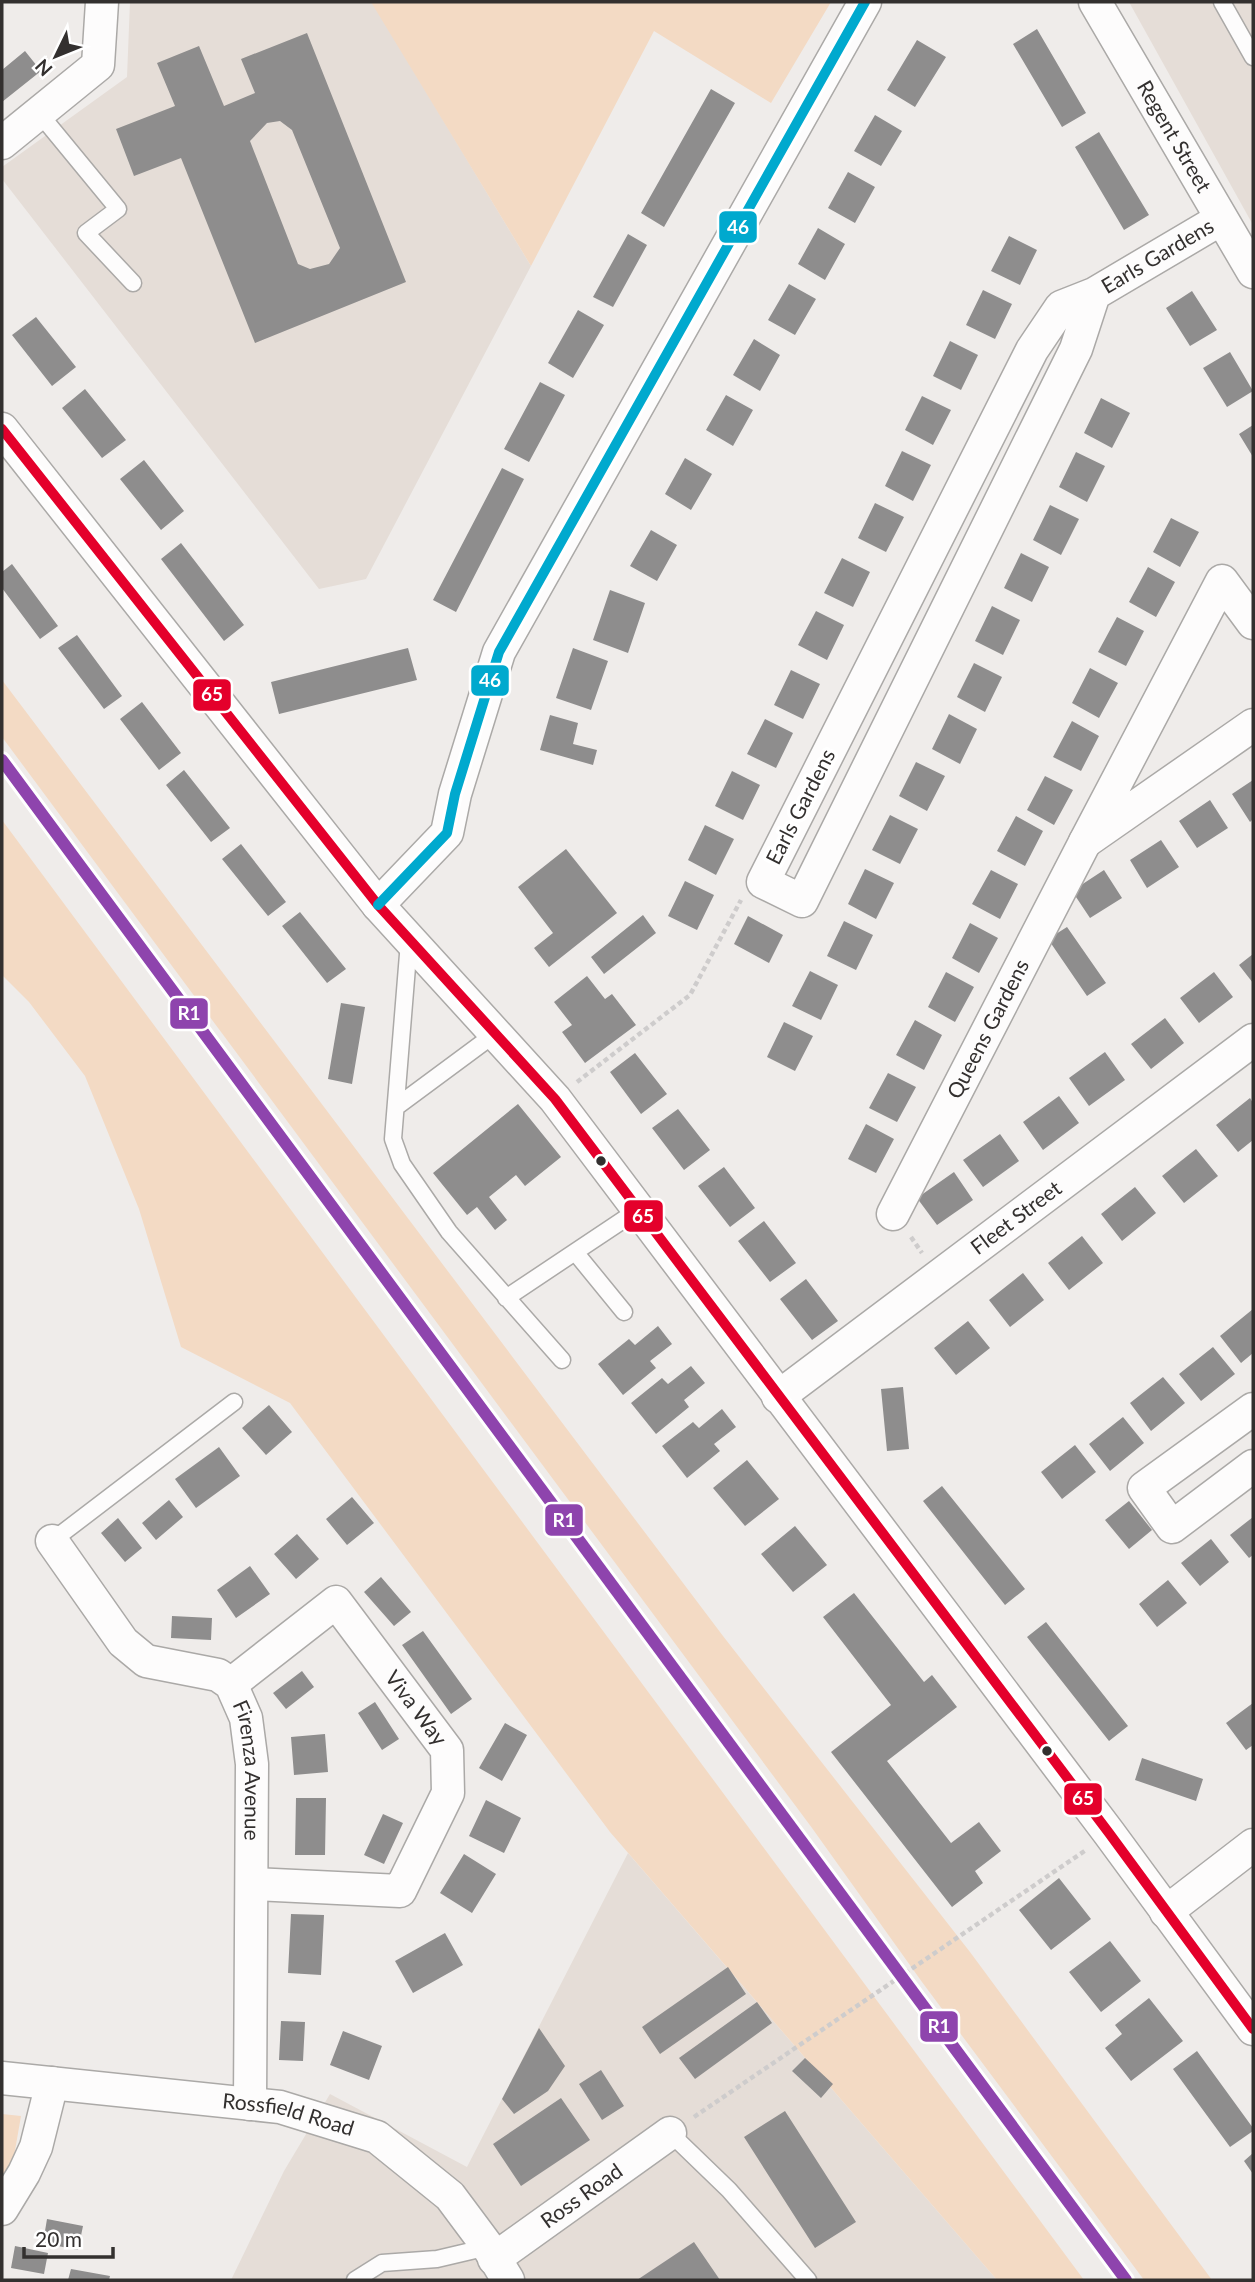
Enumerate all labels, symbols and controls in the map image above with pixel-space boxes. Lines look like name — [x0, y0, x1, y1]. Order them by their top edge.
north arrow — [21, 21, 91, 91]
text: N — [30, 55, 57, 81]
street label: Regent Street — [1133, 76, 1218, 197]
line badge: 46 — [718, 210, 758, 244]
street label: Earls Gardens — [1096, 212, 1218, 298]
text: 46 — [727, 215, 749, 238]
line badge: 46 — [470, 664, 510, 697]
text: 46 — [479, 668, 501, 691]
line badge: 65 — [192, 678, 232, 712]
text: 65 — [201, 682, 223, 705]
street label: Earls Gardens — [760, 744, 839, 868]
street label: Queens Gardens — [941, 955, 1033, 1102]
line badge: R1 — [169, 997, 209, 1030]
text: R1 — [177, 1001, 201, 1024]
unlabelled marker — [594, 1154, 608, 1168]
street label: Fleet Street — [965, 1174, 1066, 1259]
line badge: 65 — [623, 1199, 664, 1233]
text: 65 — [632, 1204, 654, 1227]
line badge: R1 — [544, 1503, 584, 1537]
text: R1 — [552, 1508, 576, 1531]
street label: Viva Way — [381, 1665, 453, 1750]
street label: Firenza Avenue — [229, 1696, 266, 1841]
unlabelled marker — [1040, 1744, 1054, 1758]
line badge: 65 — [1063, 1782, 1103, 1816]
text: 65 — [1072, 1786, 1094, 1809]
line badge: R1 — [919, 2010, 959, 2043]
text: R1 — [927, 2014, 951, 2037]
street label: Rossfield Road — [221, 2087, 357, 2140]
street label: Ross Road — [535, 2157, 627, 2233]
scale bar — [24, 2216, 114, 2260]
text: 20 m — [35, 2226, 82, 2251]

